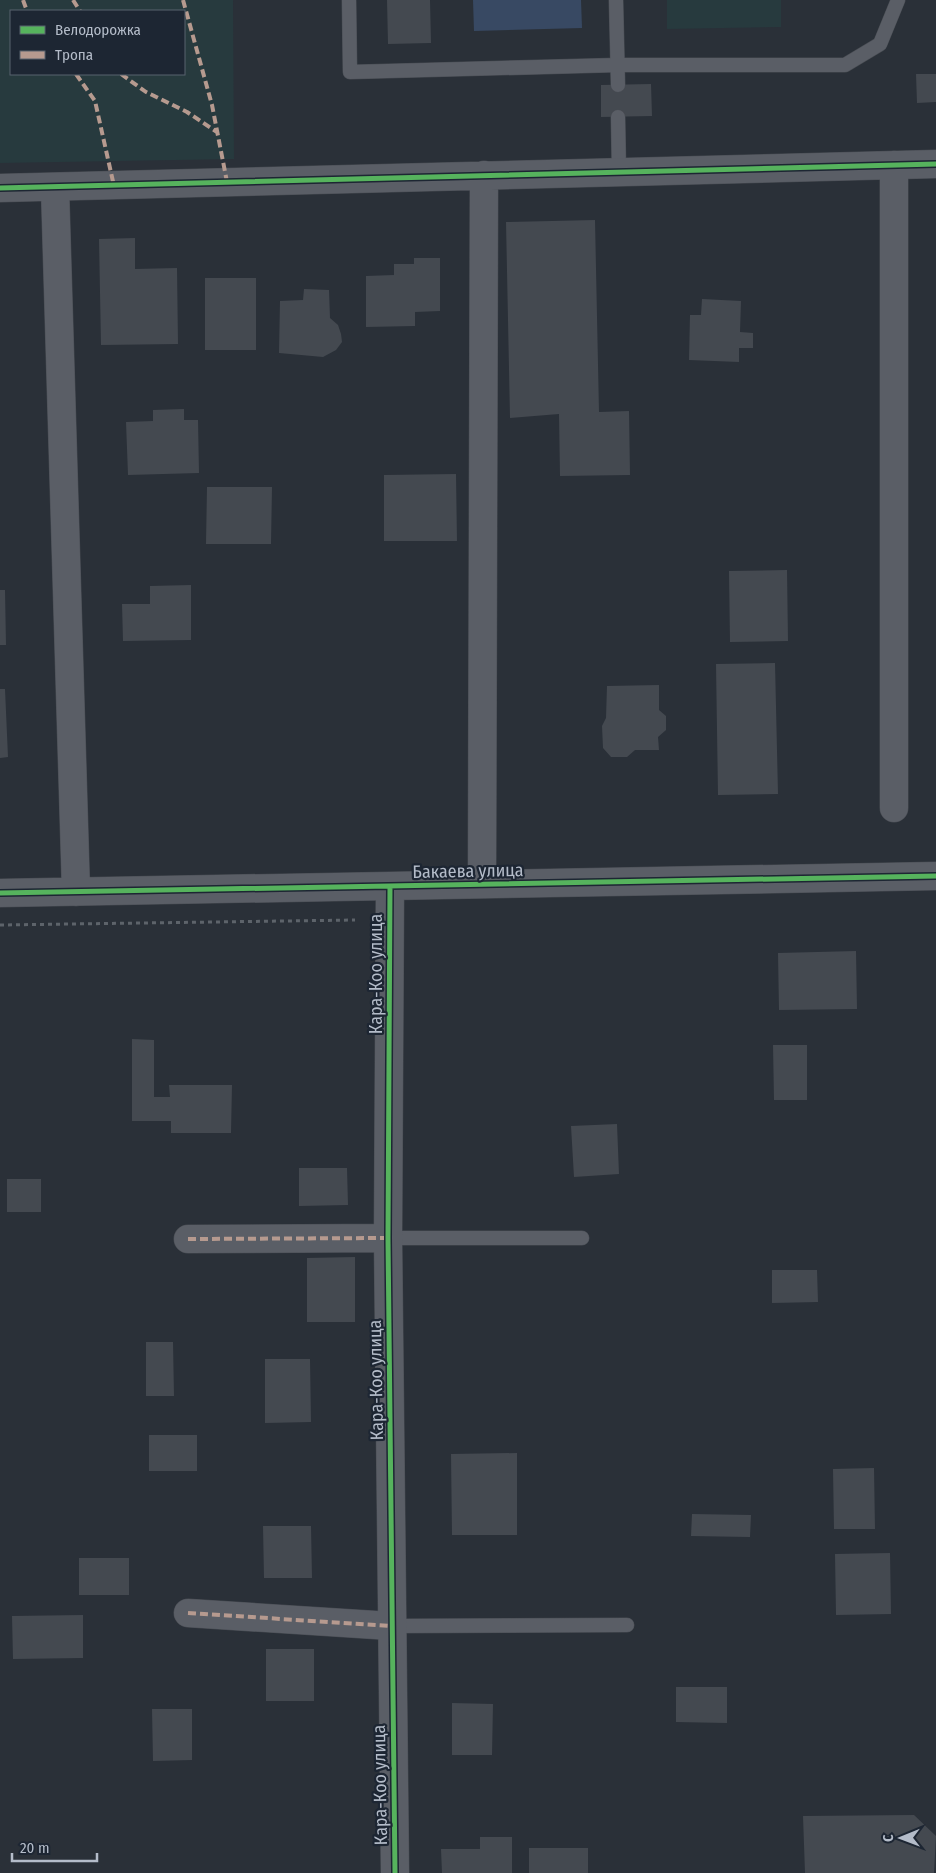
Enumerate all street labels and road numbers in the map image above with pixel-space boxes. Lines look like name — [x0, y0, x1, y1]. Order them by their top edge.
street label: Бакаева улица — [412, 859, 524, 883]
street label: Кара-Коо улица — [365, 914, 387, 1034]
street label: Кара-Коо улица — [364, 1319, 388, 1440]
street label: Кара-Коо улица — [368, 1724, 392, 1845]

